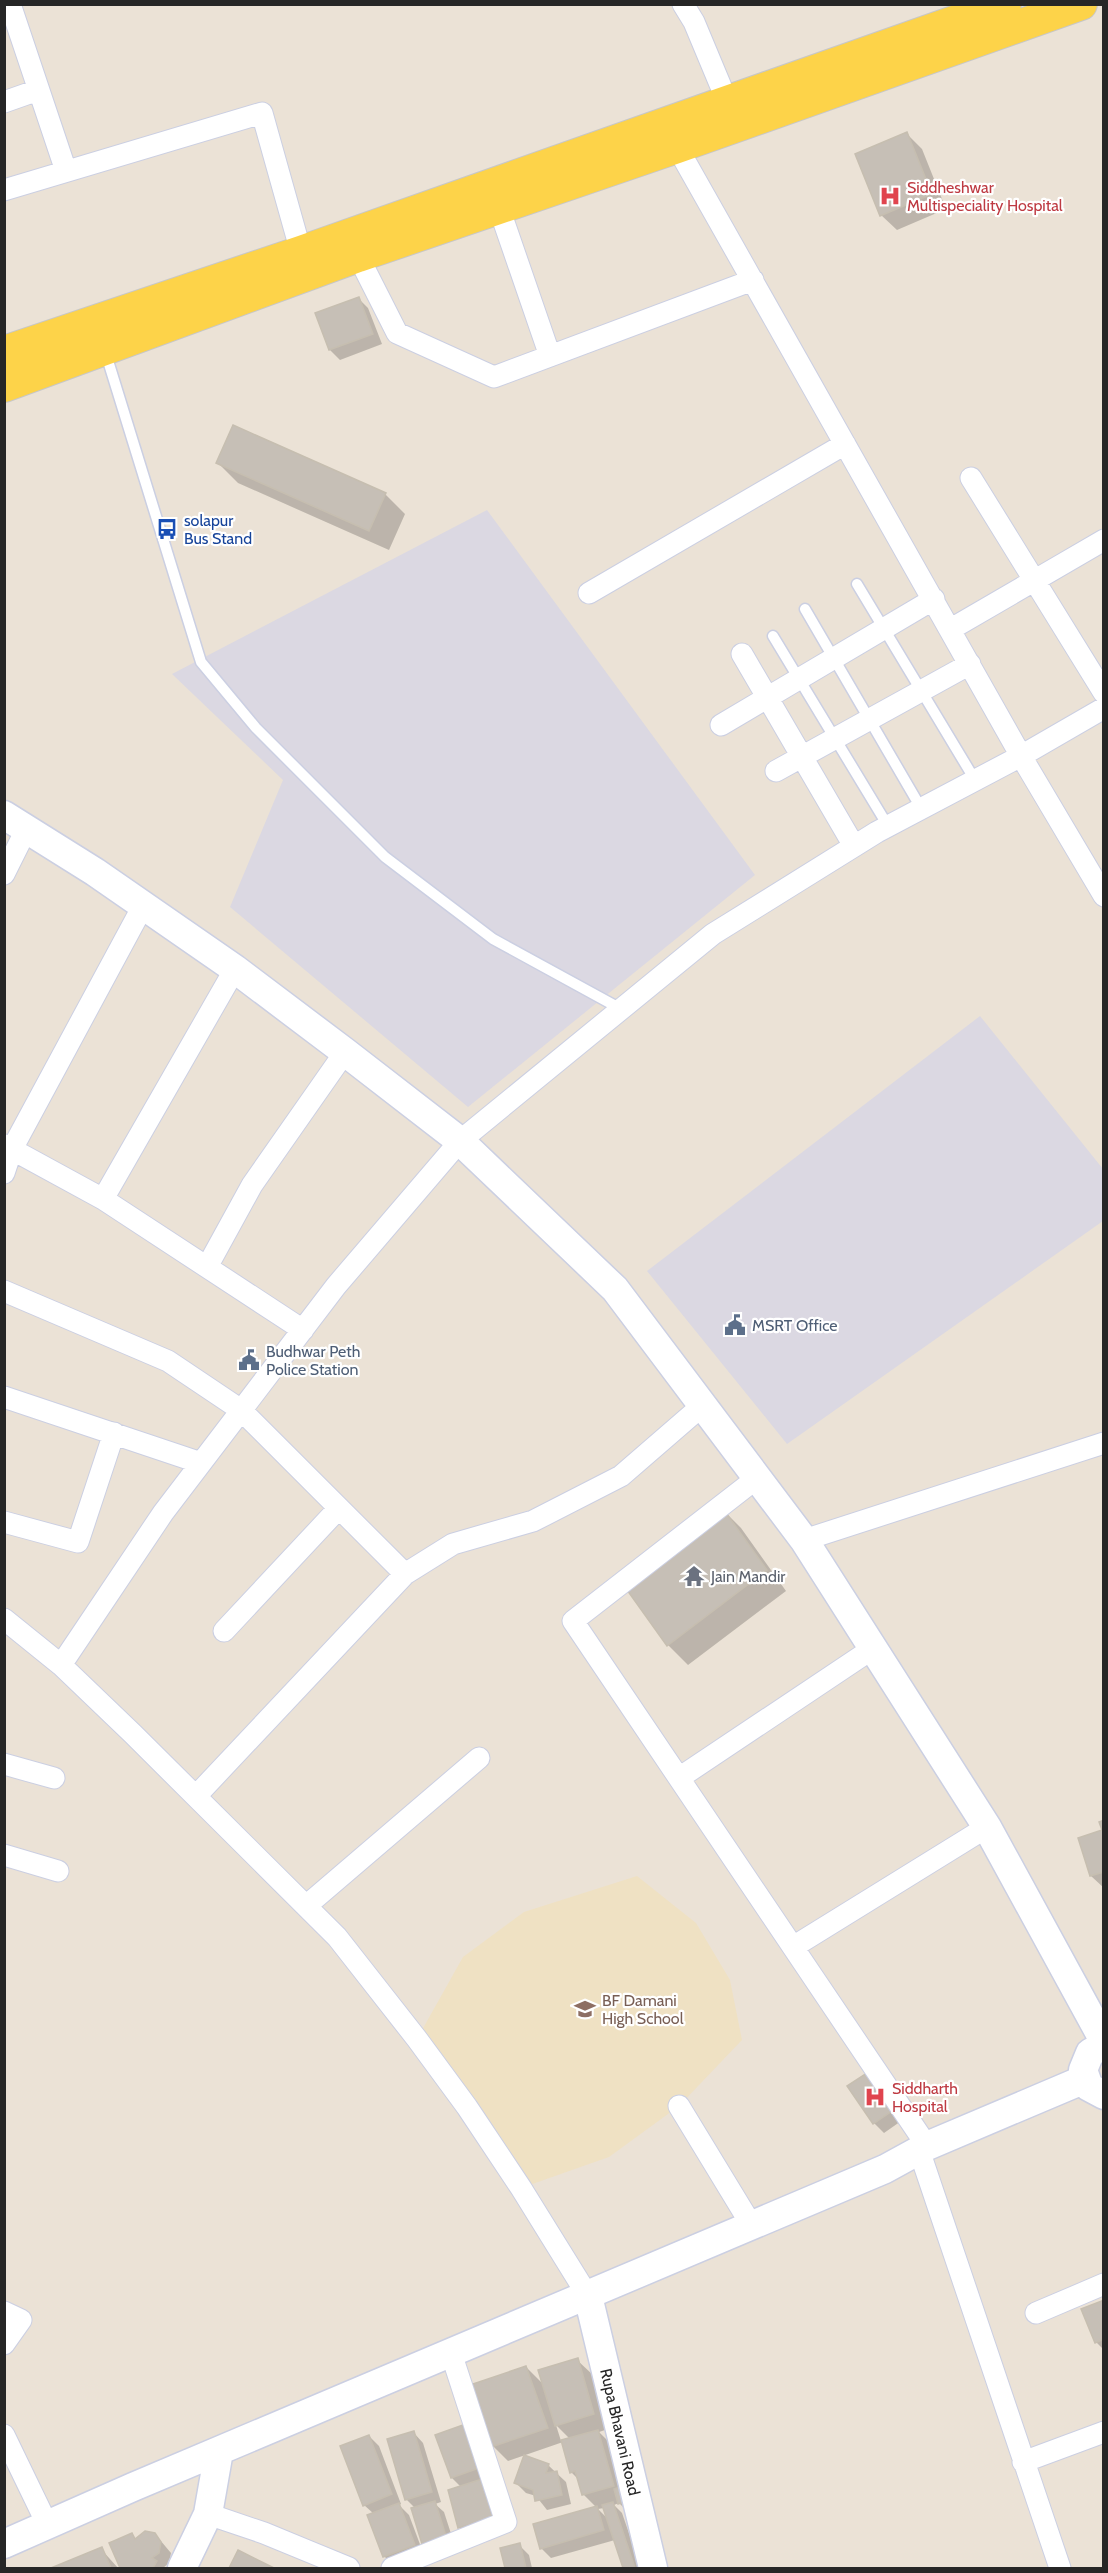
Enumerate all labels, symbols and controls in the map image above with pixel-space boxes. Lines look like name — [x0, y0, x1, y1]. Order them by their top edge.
place label: Siddheshwar Multispeciality Hospital — [907, 178, 1063, 215]
hospital icon: Siddheshwar Multispeciality Hospital — [878, 184, 902, 208]
place label: solapur Bus Stand — [184, 511, 252, 548]
bus stop icon: solapur Bus Stand — [155, 517, 179, 541]
public building icon: MSRT Office — [723, 1313, 747, 1337]
place label: MSRT Office — [752, 1316, 837, 1335]
place label: Budhwar Peth Police Station — [266, 1342, 360, 1379]
public building icon: Budhwar Peth Police Station — [237, 1348, 261, 1372]
temple icon: Jain Mandir — [682, 1564, 706, 1588]
place label: Jain Mandir — [710, 1567, 786, 1586]
place label: BF Damani High School — [602, 1991, 684, 2028]
school or university icon: BF Damani High School — [573, 1997, 597, 2021]
place label: Siddharth Hospital — [892, 2079, 958, 2116]
hospital icon: Siddharth Hospital — [863, 2085, 887, 2109]
street label: Rupa Bhavani Road — [596, 2367, 644, 2497]

